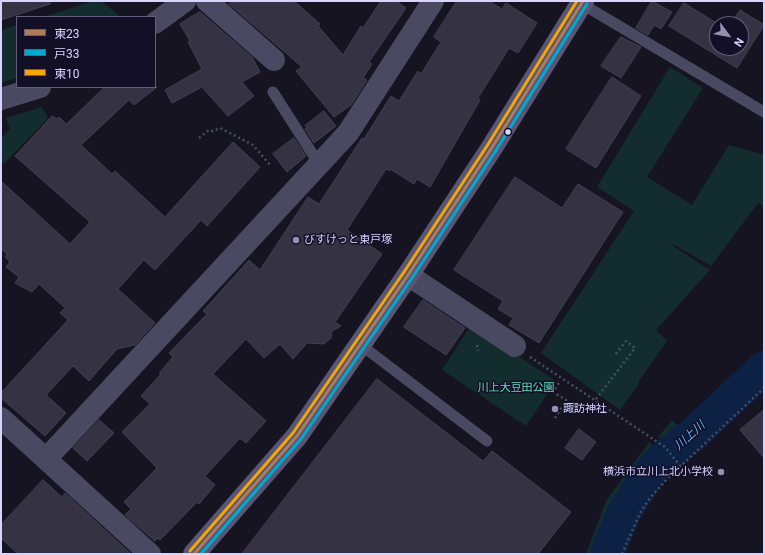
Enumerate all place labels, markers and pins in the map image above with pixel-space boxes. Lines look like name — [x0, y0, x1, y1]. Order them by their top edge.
unlabelled marker — [503, 127, 513, 137]
place label: びすけっと東戸塚 — [304, 233, 392, 247]
marker: びすけっと東戸塚 — [291, 235, 301, 245]
place label: 諏訪神社 — [563, 402, 607, 416]
marker: 諏訪神社 — [550, 404, 560, 414]
place label: 横浜市立川上北小学校 — [603, 465, 713, 479]
marker: 横浜市立川上北小学校 — [716, 467, 726, 477]

